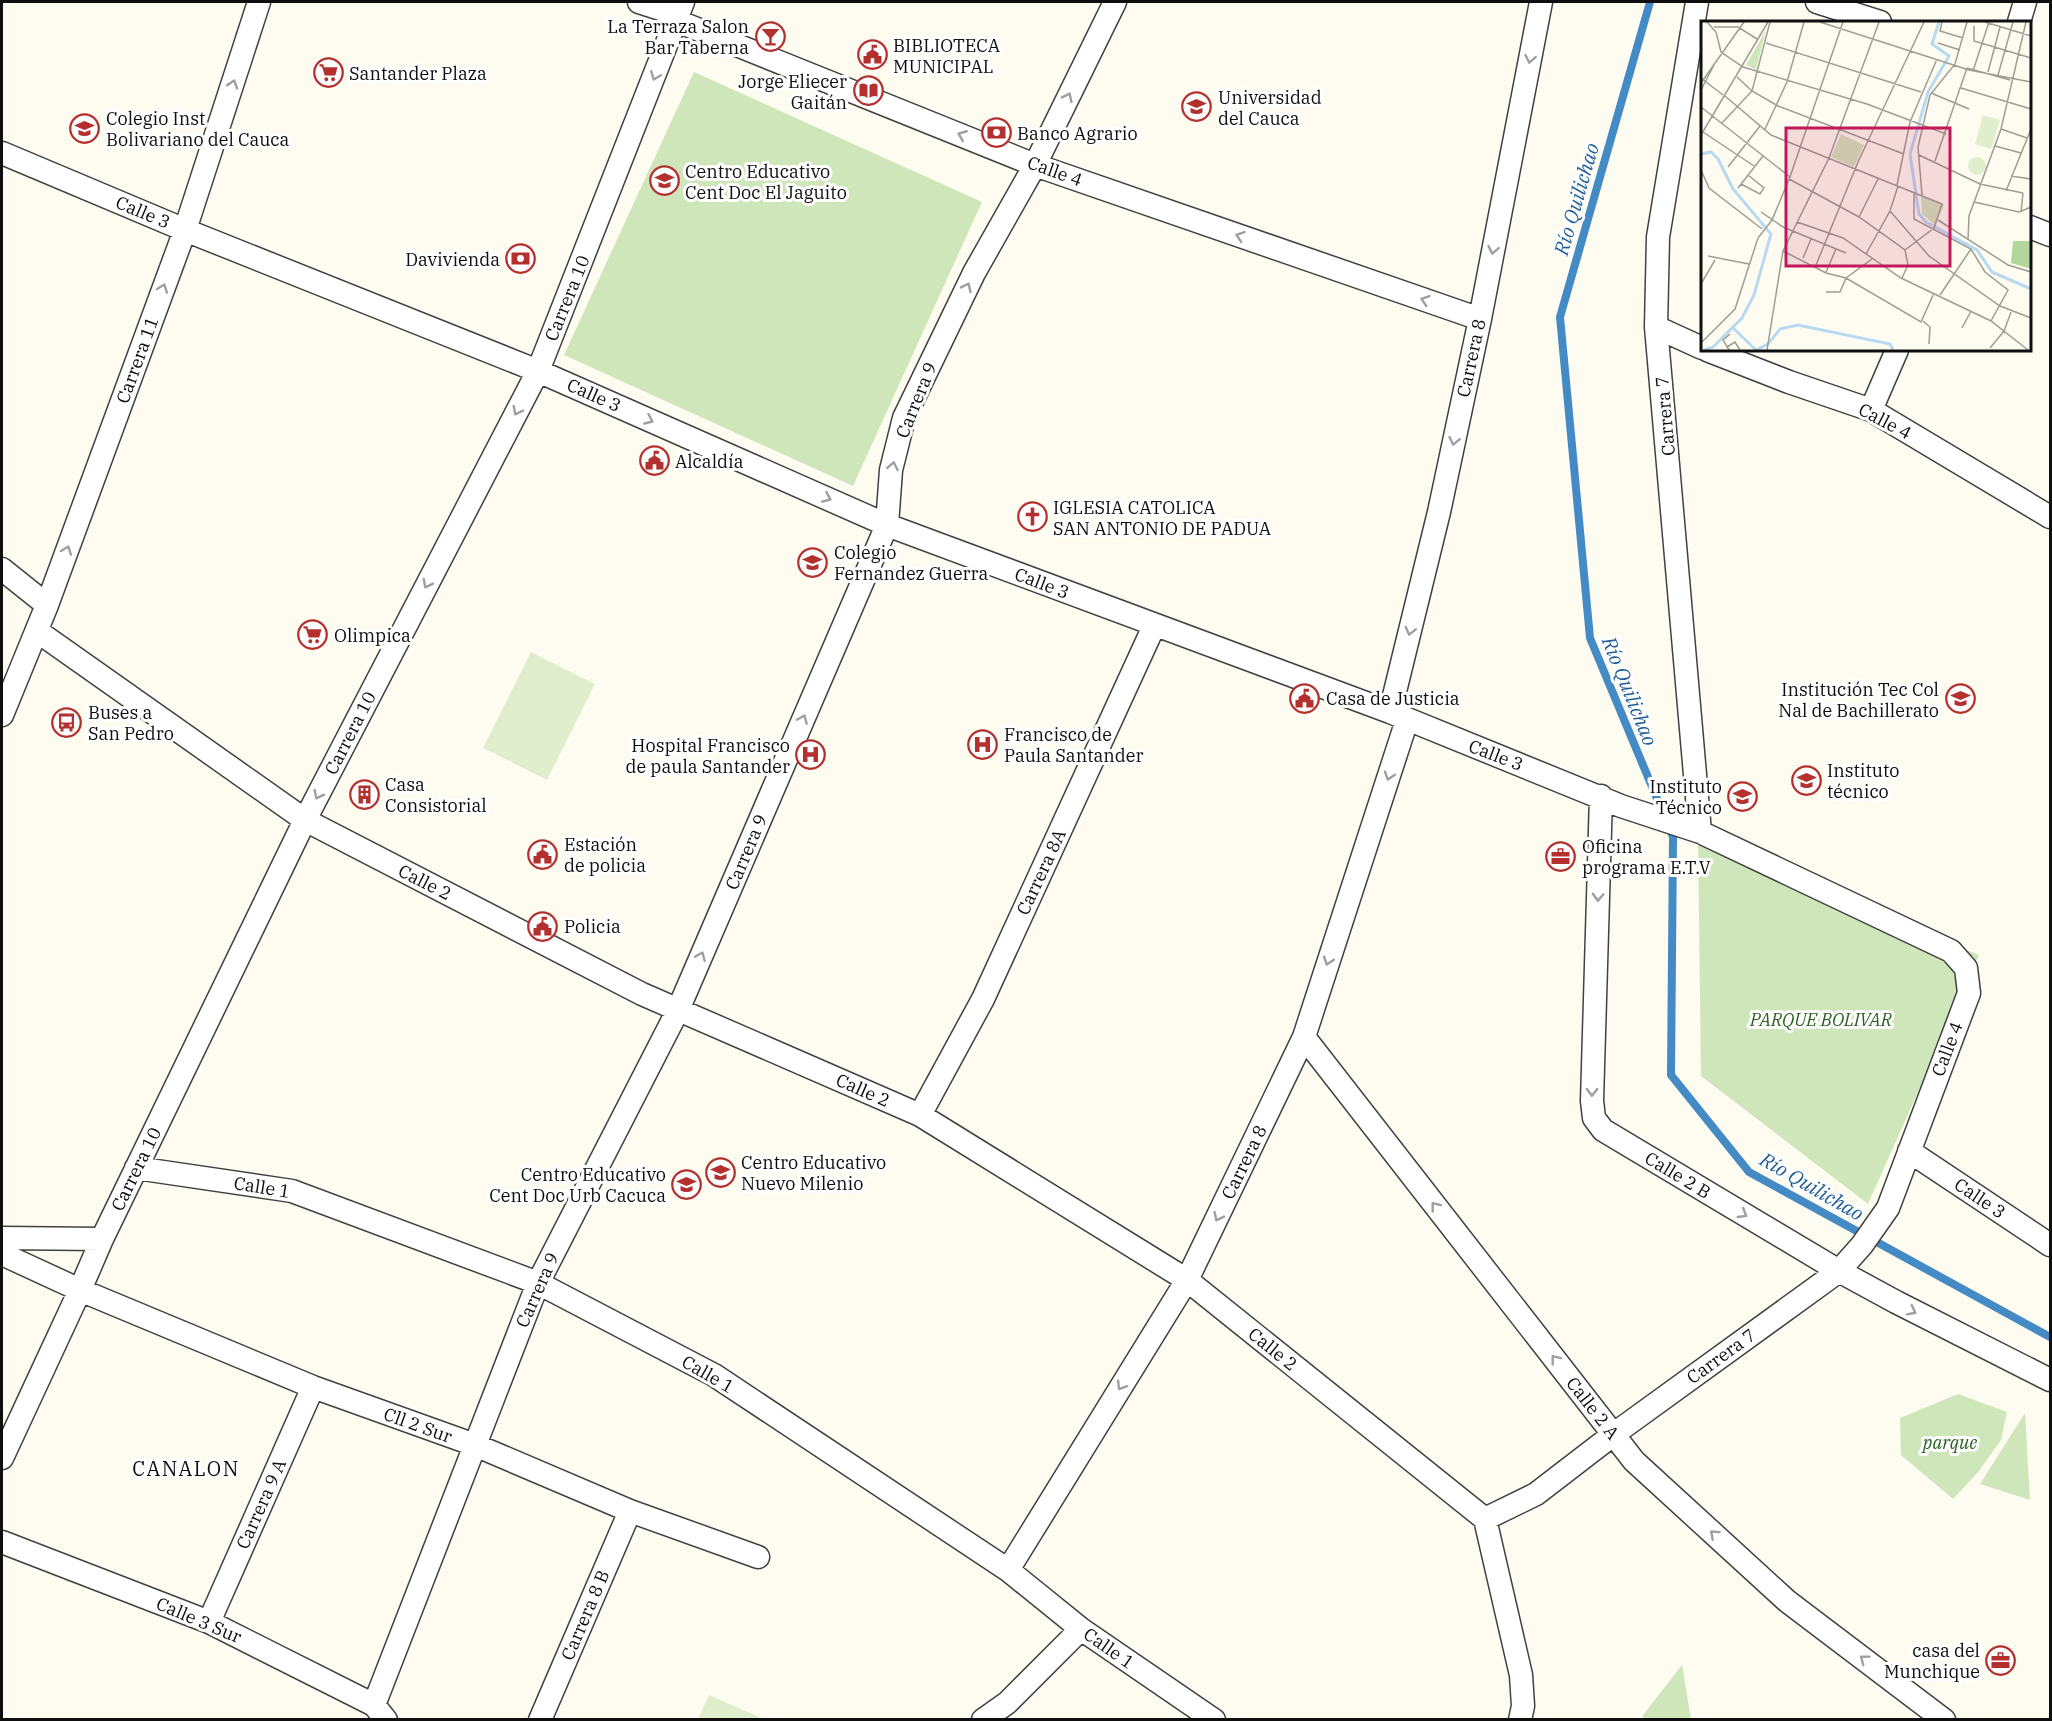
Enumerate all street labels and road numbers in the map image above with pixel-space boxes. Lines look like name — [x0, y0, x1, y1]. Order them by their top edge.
street label: Calle 4 — [1024, 150, 1086, 192]
street label: Calle 3 — [112, 190, 174, 234]
street label: Carrera 10 — [539, 252, 595, 344]
street label: Carrera 11 — [111, 314, 163, 406]
street label: Carrera 8 — [1451, 317, 1491, 399]
street label: Carrera 9 — [890, 359, 942, 441]
street label: Calle 3 — [563, 373, 625, 417]
street label: Carrera 7 — [1650, 375, 1680, 457]
street label: Calle 4 — [1855, 398, 1915, 444]
street label: Calle 3 — [1011, 562, 1073, 604]
street label: Carrera 10 — [319, 687, 381, 779]
street label: Calle 3 — [1465, 734, 1527, 776]
street label: Carrera 9 — [720, 811, 772, 893]
street label: Carrera 8A — [1011, 825, 1071, 919]
street label: Calle 2 — [394, 859, 456, 905]
street label: Calle 4 — [1926, 1018, 1968, 1080]
street label: Calle 2 — [832, 1068, 894, 1112]
street label: Carrera 8 — [1216, 1121, 1272, 1203]
street label: Carrera 10 — [106, 1123, 166, 1215]
street label: Calle 2 B — [1641, 1146, 1715, 1204]
street label: Calle 1 — [232, 1171, 292, 1203]
street label: Calle 3 — [1950, 1173, 2010, 1223]
street label: Carrera 9 — [510, 1249, 564, 1331]
street label: Calle 2 — [1244, 1322, 1302, 1376]
street label: Carrera 7 — [1682, 1323, 1760, 1389]
street label: Calle 1 — [678, 1350, 738, 1398]
street label: Calle 2 A — [1561, 1372, 1625, 1444]
street label: Cll 2 Sur — [381, 1402, 455, 1448]
street label: Carrera 9 A — [231, 1455, 291, 1553]
street label: Carrera 8 B — [556, 1566, 614, 1664]
street label: Calle 3 Sur — [153, 1592, 245, 1648]
street label: Calle 1 — [1079, 1622, 1139, 1674]

